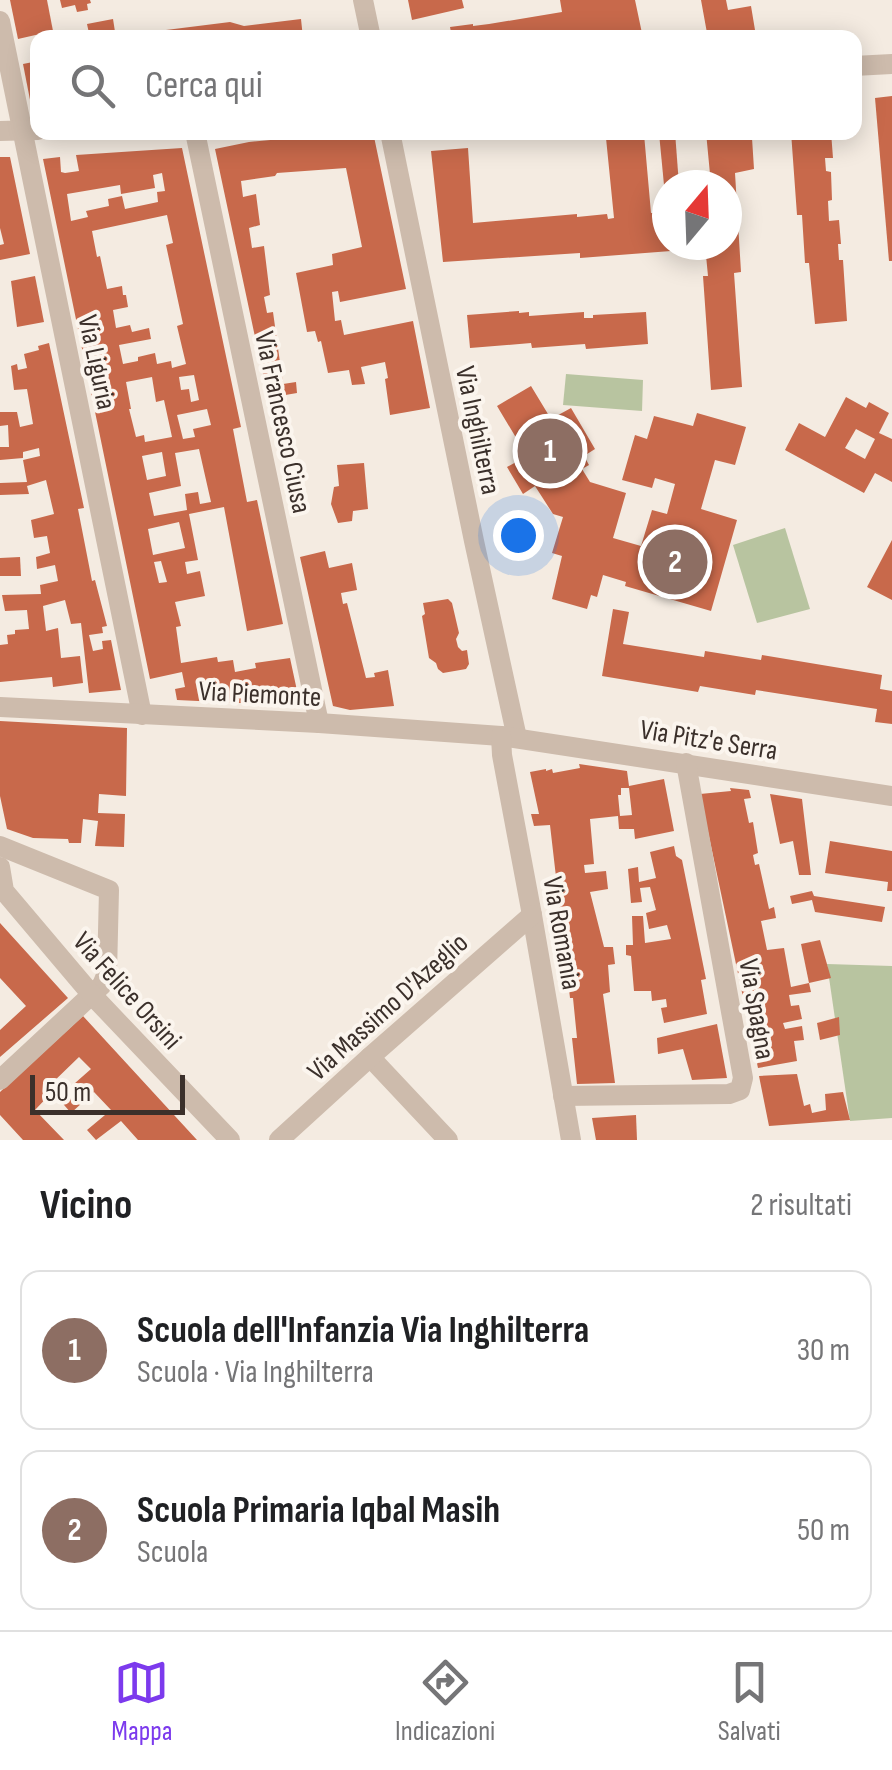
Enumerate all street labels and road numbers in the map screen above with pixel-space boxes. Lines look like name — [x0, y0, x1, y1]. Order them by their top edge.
street label: Via Liguria — [70, 312, 123, 412]
street label: Via Francesco Ciusa — [247, 329, 318, 516]
street label: Via Inghilterra — [448, 363, 507, 497]
street label: Via Piemonte — [198, 675, 322, 714]
street label: Via Pitz'e Serra — [638, 713, 780, 768]
street label: Via Romania — [535, 874, 588, 992]
street label: Via Felice Orsini — [66, 926, 188, 1056]
street label: Via Massimo D'Azeglio — [301, 926, 475, 1088]
street label: Via Spagna — [731, 957, 782, 1062]

